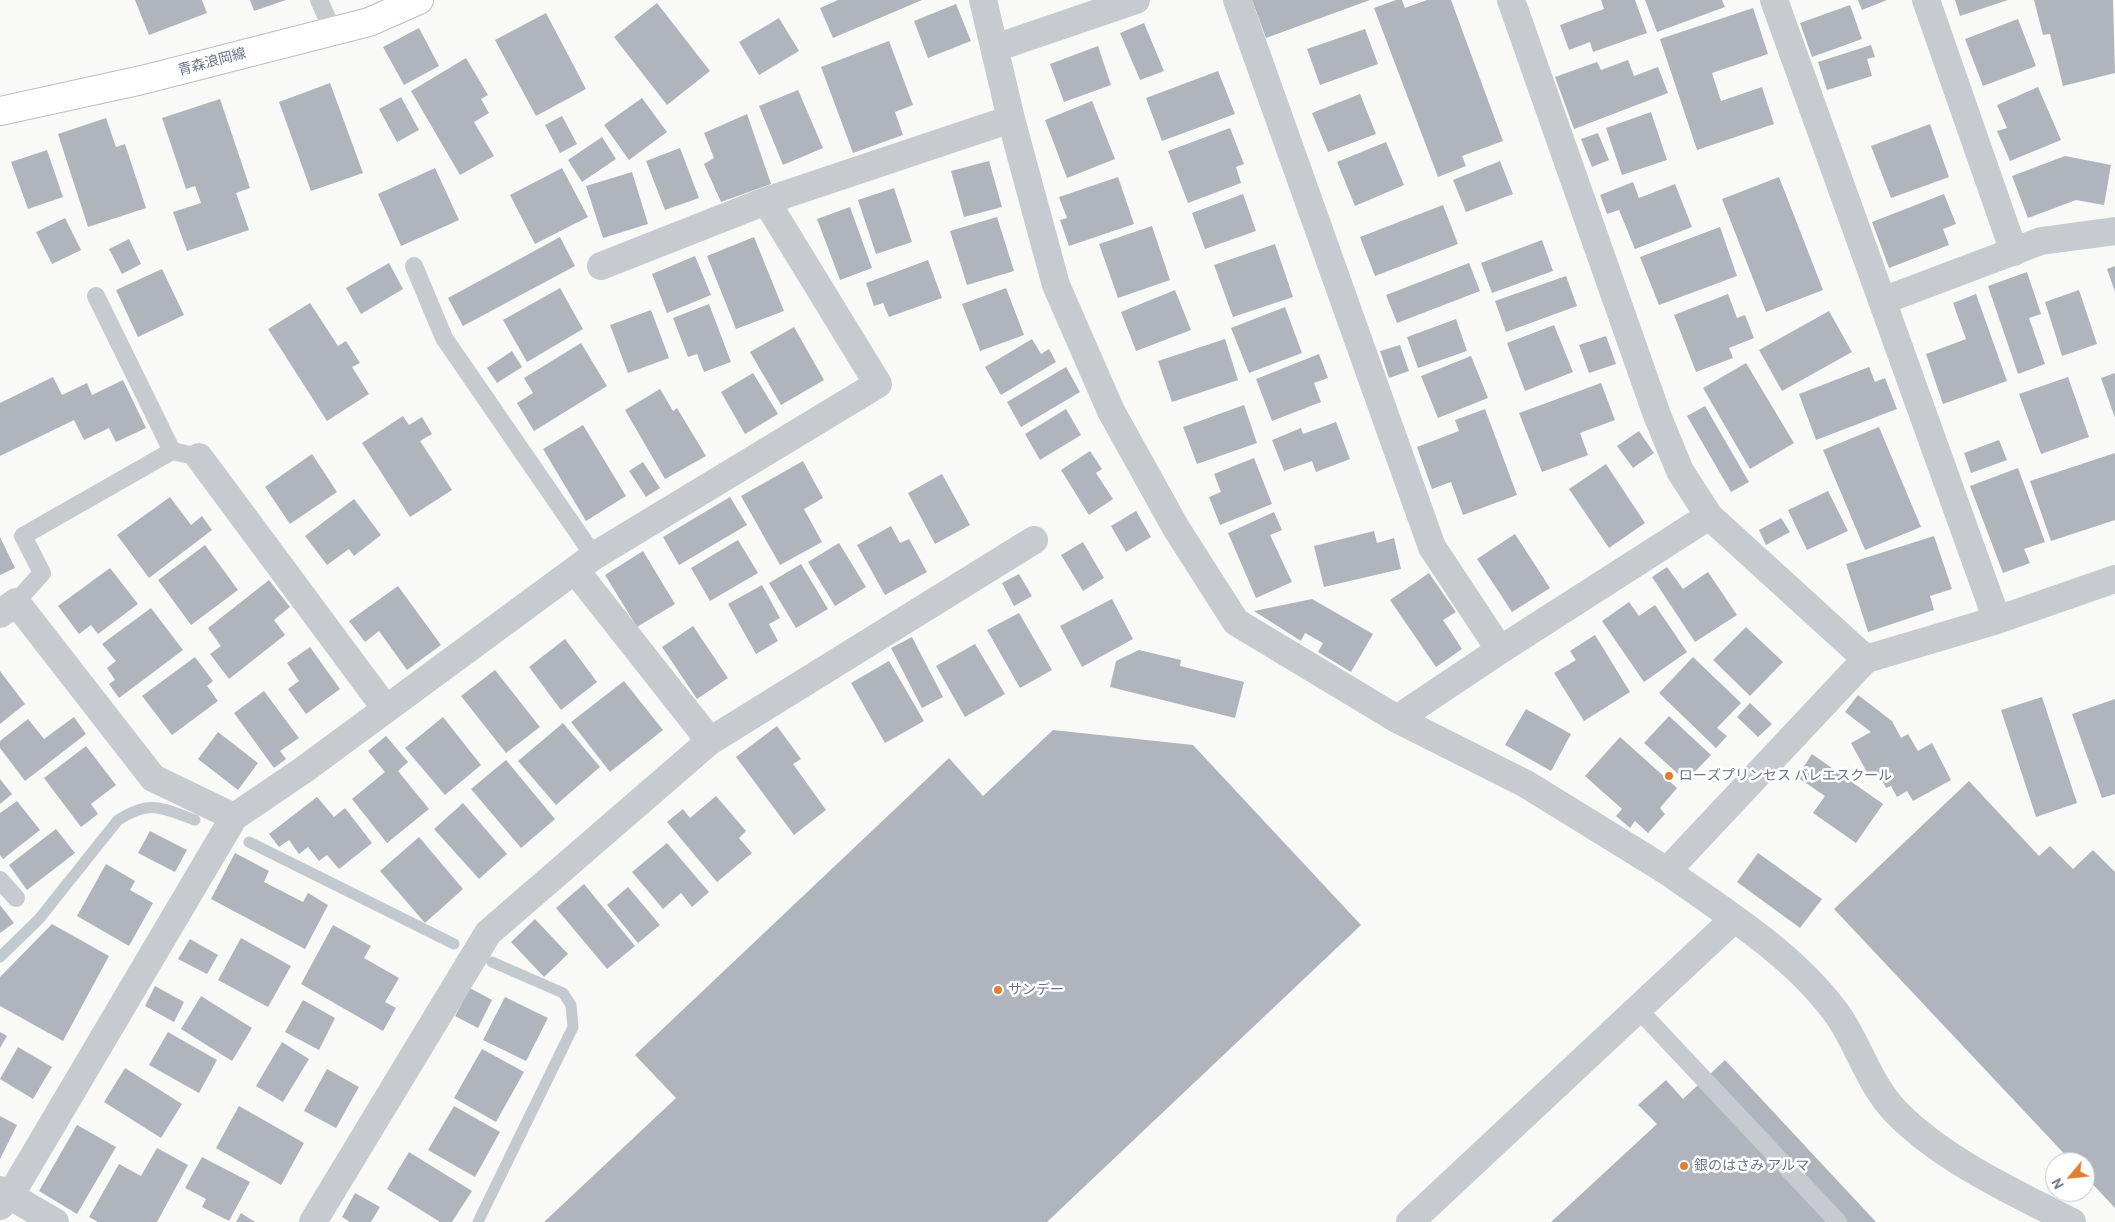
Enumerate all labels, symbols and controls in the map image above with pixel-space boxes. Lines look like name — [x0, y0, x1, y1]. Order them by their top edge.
street label: 青森浪岡線 — [176, 45, 248, 79]
place label: ローズプリンセス バレエスクール — [1679, 768, 1892, 784]
marker: ローズプリンセス バレエスクール — [1663, 770, 1675, 782]
place label: サンデー — [1008, 982, 1064, 998]
marker: サンデー — [992, 984, 1004, 996]
north arrow — [2045, 1152, 2095, 1202]
place label: 銀のはさみ アルマ — [1694, 1158, 1809, 1174]
marker: 銀のはさみ アルマ — [1678, 1160, 1690, 1172]
text: N — [2047, 1175, 2068, 1192]

